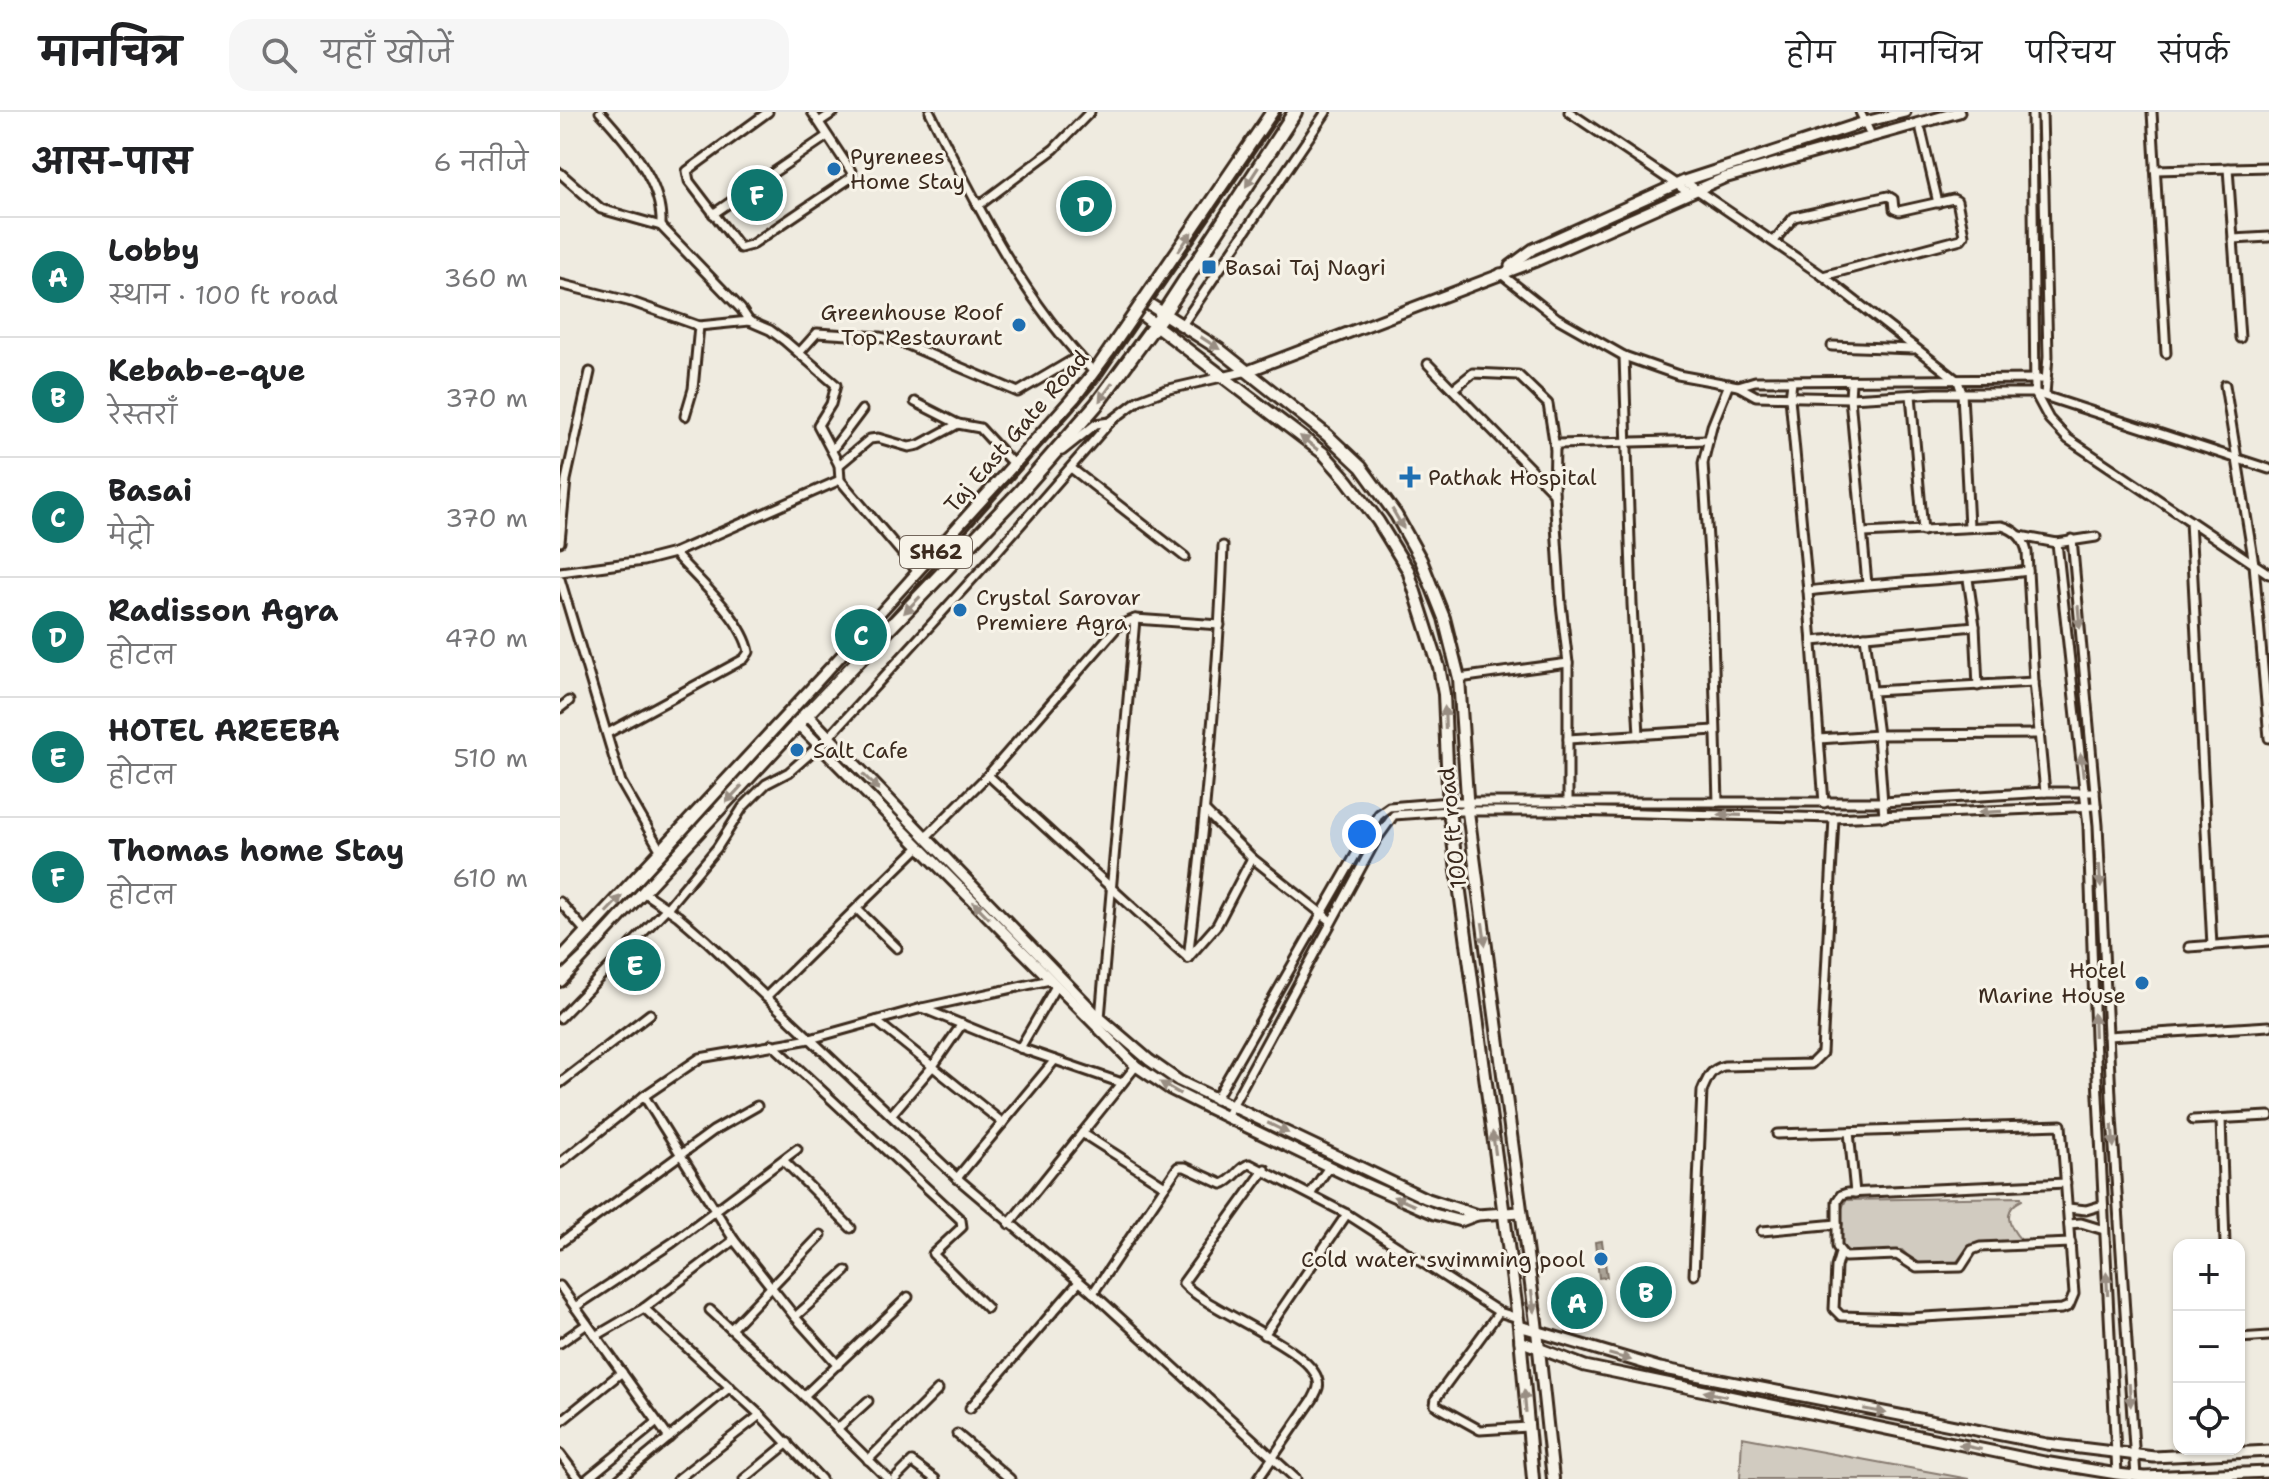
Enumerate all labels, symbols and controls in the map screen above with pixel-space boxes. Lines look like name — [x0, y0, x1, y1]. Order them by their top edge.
search box — [229, 19, 789, 91]
text: मानचित्र — [40, 26, 181, 77]
text: यहाँ खोजें — [321, 32, 453, 73]
icon: search — [257, 33, 301, 77]
text: होम — [1786, 34, 1835, 72]
text: मानचित्र — [1879, 34, 1982, 72]
text: परिचय — [2026, 34, 2115, 72]
text: संपर्क — [2159, 34, 2229, 72]
text: आस-पास — [32, 138, 191, 184]
place label: Pyrenees Home Stay — [850, 142, 965, 196]
text: 6 नतीजे — [434, 144, 528, 179]
marker: Pyrenees Home Stay — [825, 160, 843, 178]
pin: F — [731, 165, 783, 225]
one-way arrow — [1245, 167, 1260, 188]
pin: D — [1060, 176, 1112, 236]
text: Lobby — [108, 230, 200, 271]
one-way arrow — [1177, 231, 1192, 252]
place label: Basai Taj Nagri — [1225, 253, 1386, 282]
marker: Basai Taj Nagri — [1200, 258, 1218, 276]
text: A — [48, 260, 68, 295]
text: 360 m — [443, 260, 528, 295]
text: स्थान · 100 ft road — [108, 277, 338, 312]
place label: Greenhouse Roof Top Restaurant — [820, 298, 1004, 352]
marker: Greenhouse Roof Top Restaurant — [1010, 316, 1028, 334]
one-way arrow — [1199, 336, 1220, 351]
street label: Taj East Gate Road — [938, 344, 1095, 519]
text: Kebab-e-que — [108, 350, 306, 391]
text: B — [50, 380, 66, 415]
text: 370 m — [445, 380, 528, 415]
one-way arrow — [1098, 382, 1114, 402]
text: रेस्तराँ — [108, 397, 177, 432]
one-way arrow — [1299, 435, 1319, 451]
place label: Pathak Hospital — [1428, 463, 1597, 492]
marker: Pathak Hospital — [1399, 466, 1421, 488]
text: Basai — [108, 470, 192, 511]
text: C — [50, 500, 66, 535]
text: 370 m — [445, 500, 528, 535]
one-way arrow — [1391, 508, 1405, 530]
text: मेट्रो — [108, 517, 153, 552]
road number: SH62 — [900, 536, 972, 568]
place label: Crystal Sarovar Premiere Agra — [976, 583, 1141, 637]
text: Radisson Agra — [108, 590, 338, 631]
one-way arrow — [903, 595, 922, 614]
marker: Crystal Sarovar Premiere Agra — [951, 601, 969, 619]
pin: C — [835, 605, 887, 665]
one-way arrow — [2073, 605, 2086, 630]
text: D — [49, 620, 67, 655]
text: 470 m — [445, 620, 528, 655]
text: होटल — [108, 637, 176, 672]
one-way arrow — [1439, 705, 1452, 730]
text: HOTEL AREEBA — [108, 710, 340, 751]
place label: Salt Cafe — [813, 736, 908, 765]
text: E — [49, 740, 67, 775]
text: 510 m — [454, 740, 528, 775]
marker: Salt Cafe — [788, 741, 806, 759]
one-way arrow — [2076, 752, 2089, 777]
text: होटल — [108, 757, 176, 792]
street label: 100 ft road — [1432, 766, 1473, 890]
one-way arrow — [861, 772, 880, 791]
one-way arrow — [725, 784, 743, 803]
one-way arrow — [1977, 806, 2002, 819]
one-way arrow — [1717, 808, 1742, 821]
your location — [1342, 814, 1382, 854]
text: Thomas home Stay — [108, 830, 404, 871]
text: F — [50, 860, 66, 895]
text: 610 m — [452, 860, 528, 895]
one-way arrow — [2094, 864, 2107, 889]
text: होटल — [108, 877, 176, 912]
one-way arrow — [604, 895, 622, 914]
one-way arrow — [973, 901, 991, 920]
one-way arrow — [1477, 922, 1490, 947]
pin: E — [609, 935, 661, 995]
place label: Hotel Marine House — [1978, 956, 2126, 1010]
marker: Hotel Marine House — [2133, 974, 2151, 992]
one-way arrow — [2088, 1012, 2101, 1037]
one-way arrow — [1159, 1081, 1181, 1095]
one-way arrow — [1267, 1121, 1290, 1135]
one-way arrow — [2107, 1124, 2120, 1149]
one-way arrow — [1487, 1130, 1500, 1155]
one-way arrow — [1392, 1194, 1416, 1207]
map controls — [2173, 1239, 2245, 1455]
button: + — [2173, 1239, 2245, 1311]
place label: Cold water swimming pool — [1301, 1245, 1585, 1274]
marker: Cold water swimming pool — [1592, 1250, 1610, 1268]
pin: B — [1620, 1262, 1672, 1322]
one-way arrow — [2101, 1271, 2114, 1296]
pin: A — [1551, 1273, 1603, 1333]
one-way arrow — [1527, 1290, 1540, 1315]
button: − — [2173, 1311, 2245, 1383]
one-way arrow — [1609, 1351, 1633, 1364]
one-way arrow — [2124, 1383, 2137, 1408]
button: locate — [2173, 1383, 2245, 1455]
one-way arrow — [1703, 1387, 1728, 1400]
one-way arrow — [1519, 1388, 1532, 1413]
one-way arrow — [1862, 1405, 1887, 1417]
one-way arrow — [1957, 1440, 1982, 1453]

